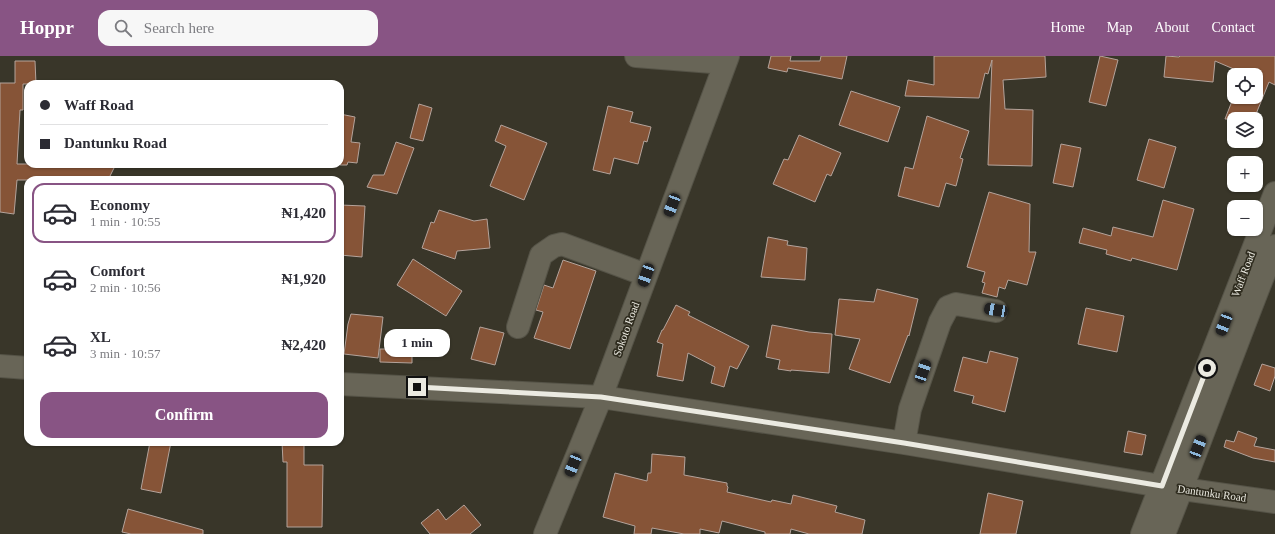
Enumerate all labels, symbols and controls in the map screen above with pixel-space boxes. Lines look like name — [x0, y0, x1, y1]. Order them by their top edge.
search box — [98, 10, 378, 46]
text: Hoppr — [20, 17, 74, 38]
icon: search — [112, 17, 134, 39]
text: Search here — [144, 20, 214, 36]
text: Home — [1051, 20, 1085, 35]
text: Map — [1107, 20, 1132, 35]
text: About — [1154, 20, 1189, 35]
text: Contact — [1211, 20, 1255, 35]
map controls — [1227, 68, 1263, 236]
button: locate — [1227, 68, 1263, 104]
text: Waff Road — [64, 97, 134, 113]
button: layers — [1227, 112, 1263, 148]
text: Dantunku Road — [64, 135, 167, 151]
button: + — [1227, 156, 1263, 192]
car — [662, 192, 682, 218]
icon: car — [42, 195, 78, 231]
text: Economy — [90, 197, 150, 213]
button: − — [1227, 200, 1263, 236]
text: ₦1,420 — [281, 205, 326, 221]
text: 1 min · 10:55 — [90, 214, 160, 229]
street label: Waff Road — [1229, 249, 1257, 298]
icon: car — [42, 261, 78, 297]
car — [636, 262, 656, 288]
text: Comfort — [90, 263, 145, 279]
text: ₦1,920 — [281, 271, 326, 287]
text: 2 min · 10:56 — [90, 280, 160, 295]
street label: Sokoto Road — [611, 300, 642, 358]
car — [983, 302, 1009, 318]
car — [1214, 311, 1234, 337]
icon: car — [42, 327, 78, 363]
text: XL — [90, 329, 111, 345]
callout: 1 min — [384, 329, 450, 357]
text: 1 min — [401, 335, 433, 350]
text: ₦2,420 — [281, 337, 326, 353]
text: 3 min · 10:57 — [90, 346, 160, 361]
car — [913, 358, 933, 384]
route start — [1198, 359, 1216, 377]
route end — [408, 378, 426, 396]
button: Confirm — [40, 392, 328, 438]
car — [1188, 434, 1208, 460]
car — [563, 452, 583, 478]
street label: Dantunku Road — [1177, 482, 1248, 504]

